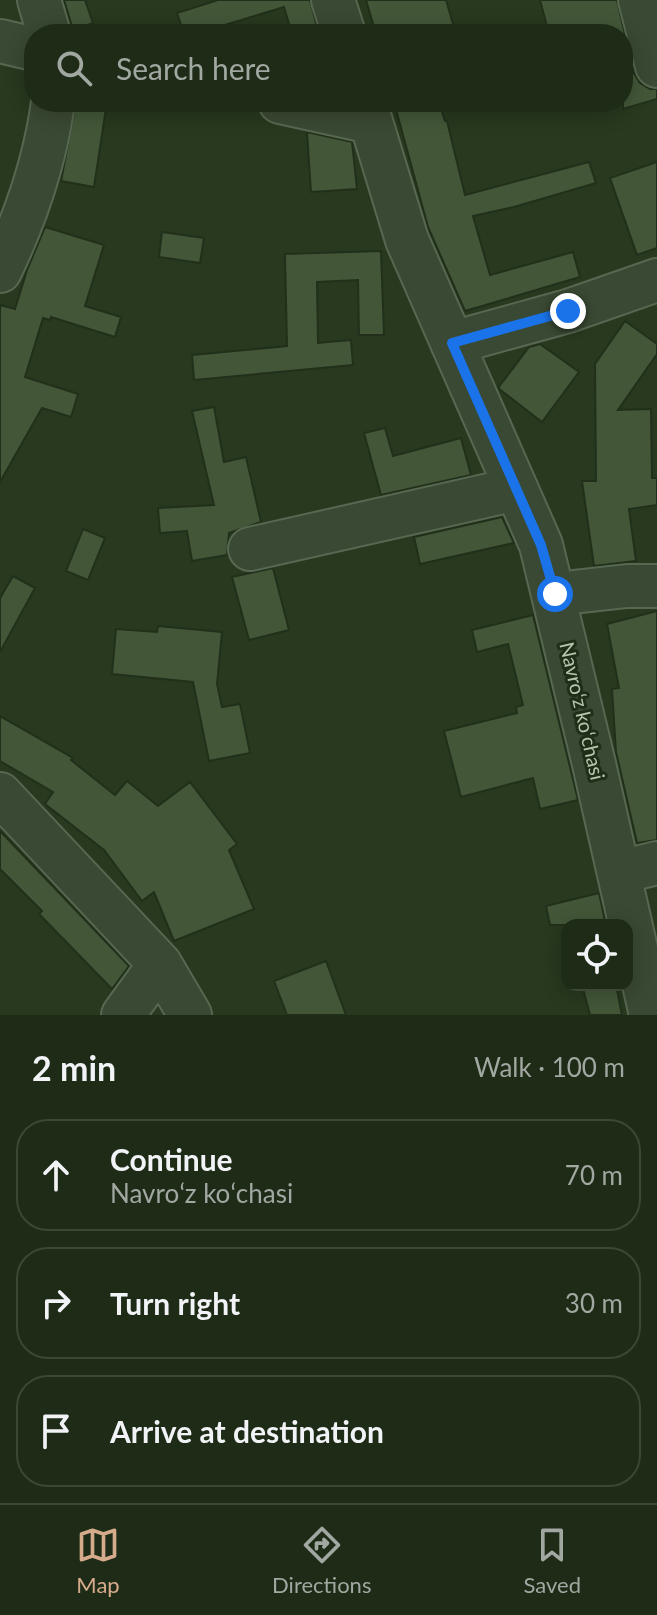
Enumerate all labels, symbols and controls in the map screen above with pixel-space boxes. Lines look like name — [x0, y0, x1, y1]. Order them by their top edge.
search box — [24, 24, 633, 112]
icon: search — [52, 46, 96, 90]
text: Search here — [116, 50, 271, 86]
route end — [550, 293, 586, 329]
route start — [537, 576, 573, 612]
street label: Navroʻz koʻchasi — [555, 639, 611, 782]
map controls — [561, 919, 633, 991]
button: locate — [561, 919, 633, 991]
text: 2 min — [32, 1047, 116, 1088]
text: Walk · 100 m — [474, 1051, 625, 1083]
text: Continue — [110, 1141, 233, 1177]
icon: ahead — [34, 1153, 78, 1197]
text: 70 m — [565, 1159, 623, 1191]
text: Navroʻz koʻchasi — [110, 1177, 293, 1209]
icon: right — [34, 1281, 78, 1325]
text: Turn right — [110, 1285, 240, 1321]
text: 30 m — [565, 1287, 623, 1319]
icon: arrive — [34, 1409, 78, 1453]
text: Arrive at destination — [110, 1413, 384, 1449]
tab: Map — [76, 1523, 120, 1598]
tab: Directions — [272, 1523, 371, 1598]
tab: Saved — [523, 1523, 581, 1598]

